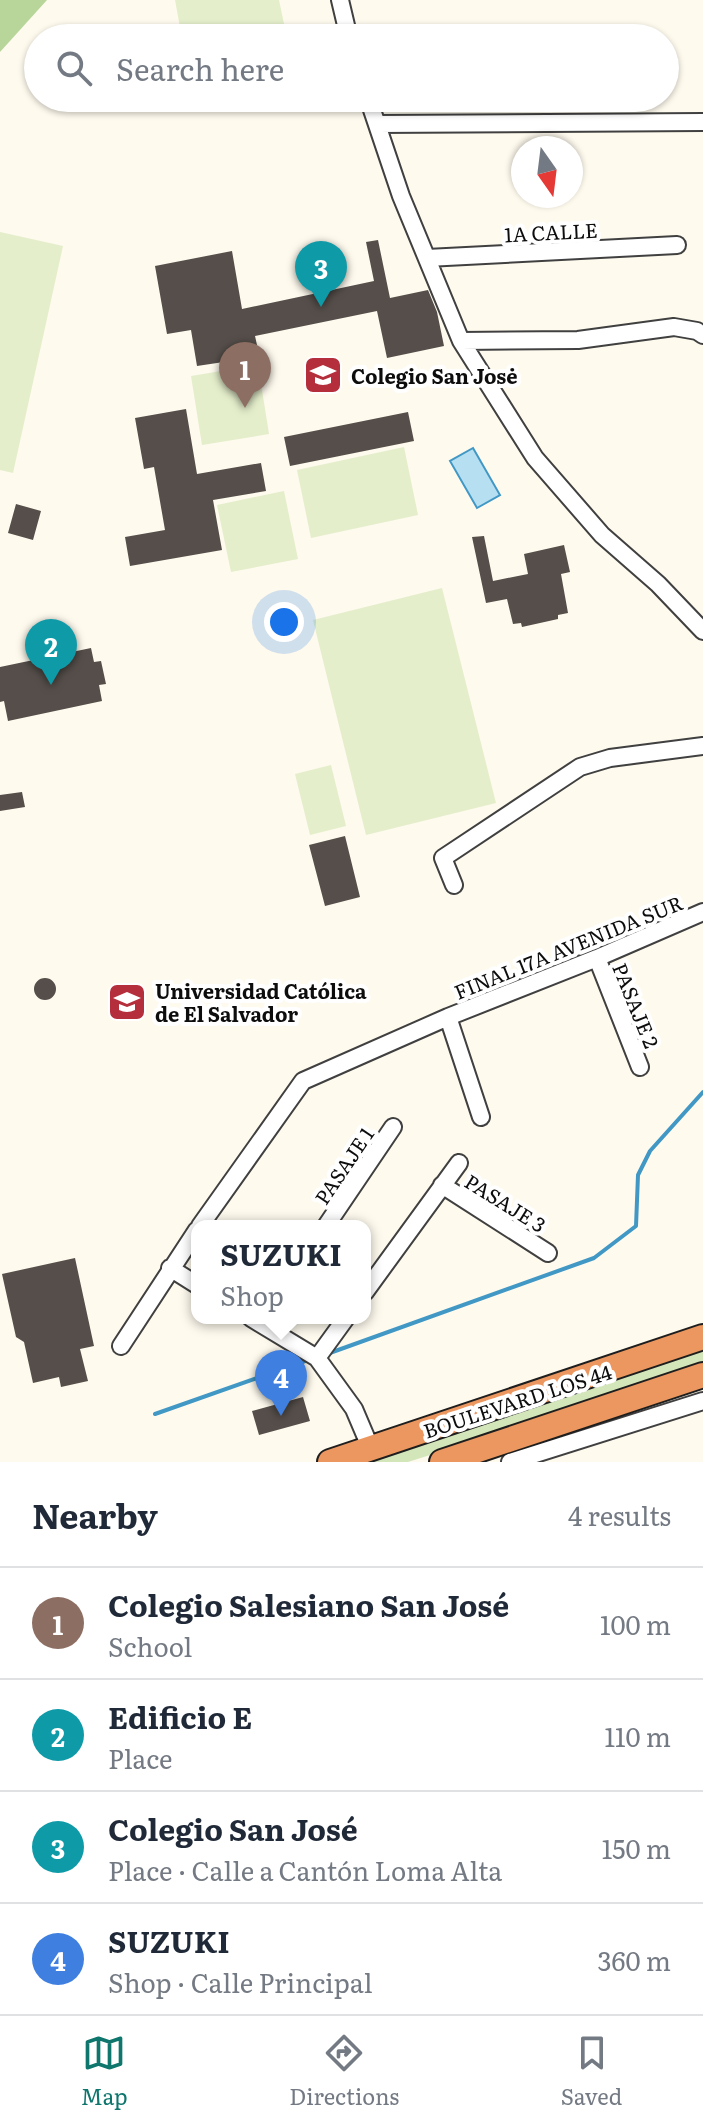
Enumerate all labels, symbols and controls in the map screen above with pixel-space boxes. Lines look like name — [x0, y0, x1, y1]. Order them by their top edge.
search box — [24, 24, 679, 112]
icon: search — [52, 46, 96, 90]
text: Search here — [116, 46, 284, 90]
north arrow — [511, 136, 583, 208]
street label: 1A CALLE — [504, 214, 598, 248]
pin: 3 — [295, 241, 347, 307]
pin: 1 — [219, 342, 271, 408]
school or university icon: Colegio San Josė — [302, 354, 344, 396]
place label: Colegio San Josė — [351, 360, 518, 390]
your location — [264, 602, 304, 642]
pin: 2 — [25, 619, 77, 685]
street label: FINAL 17A AVENIDA SUR — [449, 886, 687, 1006]
street label: PASAJE 2 — [606, 958, 668, 1052]
place label: Universidad Católica de El Salvador — [155, 975, 367, 1028]
school or university icon: Universidad Católica de El Salvador — [106, 981, 148, 1023]
street label: PASAJE 1 — [306, 1120, 380, 1210]
street label: PASAJE 3 — [460, 1165, 552, 1239]
popup — [191, 1220, 371, 1324]
text: SUZUKI — [220, 1231, 342, 1275]
text: Shop — [220, 1275, 284, 1314]
pin: 4 — [255, 1350, 307, 1416]
street label: BOULEVARD LOS 44 — [419, 1355, 615, 1445]
text: Nearby — [32, 1489, 158, 1539]
text: 4 results — [568, 1495, 671, 1534]
text: Colegio Salesiano San José — [108, 1582, 509, 1626]
text: 1 — [53, 1604, 63, 1643]
text: 100 m — [600, 1604, 671, 1643]
text: School — [108, 1626, 192, 1665]
text: Edificio E — [108, 1694, 252, 1738]
text: 2 — [51, 1716, 65, 1755]
text: 110 m — [604, 1716, 671, 1755]
text: Place — [108, 1738, 173, 1777]
text: Colegio San José — [108, 1806, 358, 1850]
text: 3 — [51, 1828, 65, 1867]
text: 150 m — [602, 1828, 671, 1867]
text: Place · Calle a Cantón Loma Alta — [108, 1850, 502, 1889]
text: SUZUKI — [108, 1918, 230, 1962]
text: 4 — [50, 1940, 66, 1979]
text: 360 m — [597, 1940, 671, 1979]
text: Shop · Calle Principal — [108, 1962, 373, 2001]
tab: Map — [81, 2031, 128, 2112]
tab: Directions — [289, 2031, 399, 2112]
tab: Saved — [561, 2031, 622, 2112]

